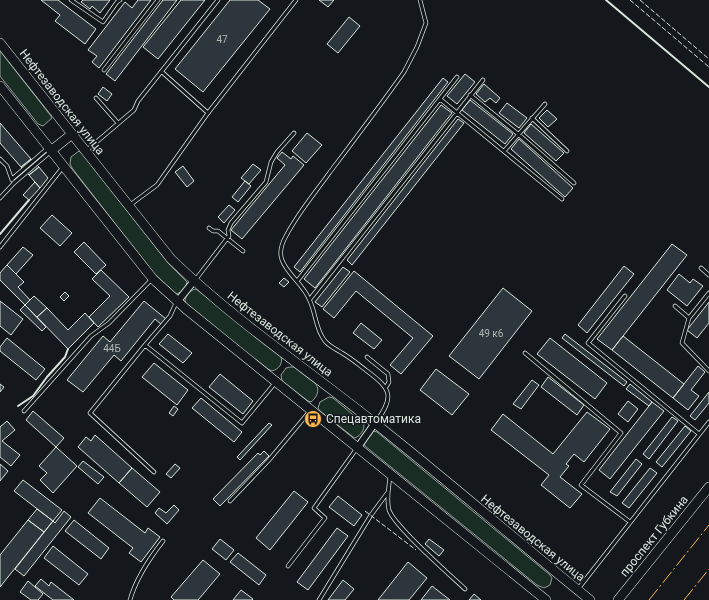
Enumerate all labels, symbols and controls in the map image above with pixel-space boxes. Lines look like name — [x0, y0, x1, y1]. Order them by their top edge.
house number: 47 — [216, 34, 228, 45]
street label: Нефтезаводская улица — [17, 47, 107, 157]
street label: Нефтезаводская улица — [225, 289, 335, 379]
house number: 49 к6 — [479, 328, 504, 339]
house number: 44Б — [103, 343, 121, 354]
bus stop icon: Спецавтоматика — [303, 409, 323, 429]
place label: Спецавтоматика — [326, 412, 421, 426]
street label: Нефтезаводская улица — [478, 492, 588, 584]
street label: проспект Губкина — [617, 493, 691, 579]

